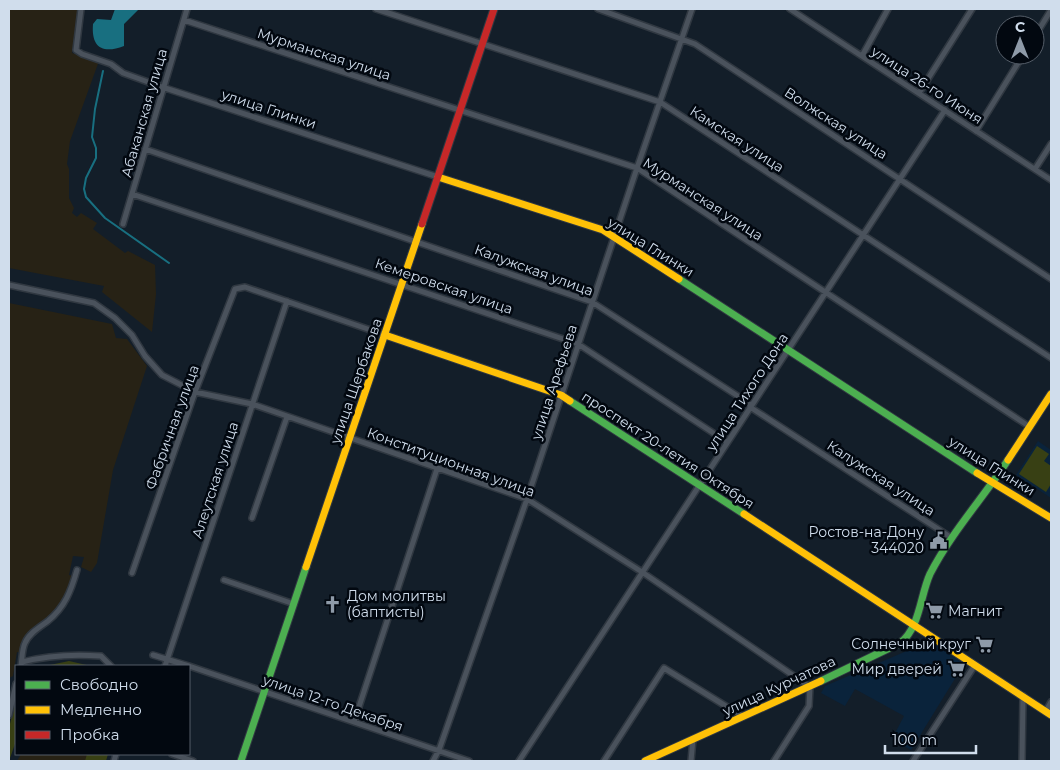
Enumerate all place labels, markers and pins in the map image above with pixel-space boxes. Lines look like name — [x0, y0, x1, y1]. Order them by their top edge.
place label: Ростов-на-Дону 344020 — [809, 523, 924, 557]
public building icon: Ростов-на-Дону 344020 — [928, 530, 948, 550]
place label: Дом молитвы (баптисты) — [347, 587, 446, 621]
church icon: Дом молитвы (баптисты) — [323, 594, 343, 614]
supermarket icon: Магнит — [924, 601, 944, 621]
place label: Магнит — [948, 602, 1002, 620]
supermarket icon: Солнечный круг — [975, 634, 995, 654]
place label: Солнечный круг — [851, 635, 971, 653]
supermarket icon: Мир дверей — [946, 659, 966, 679]
place label: Мир дверей — [851, 660, 942, 678]

